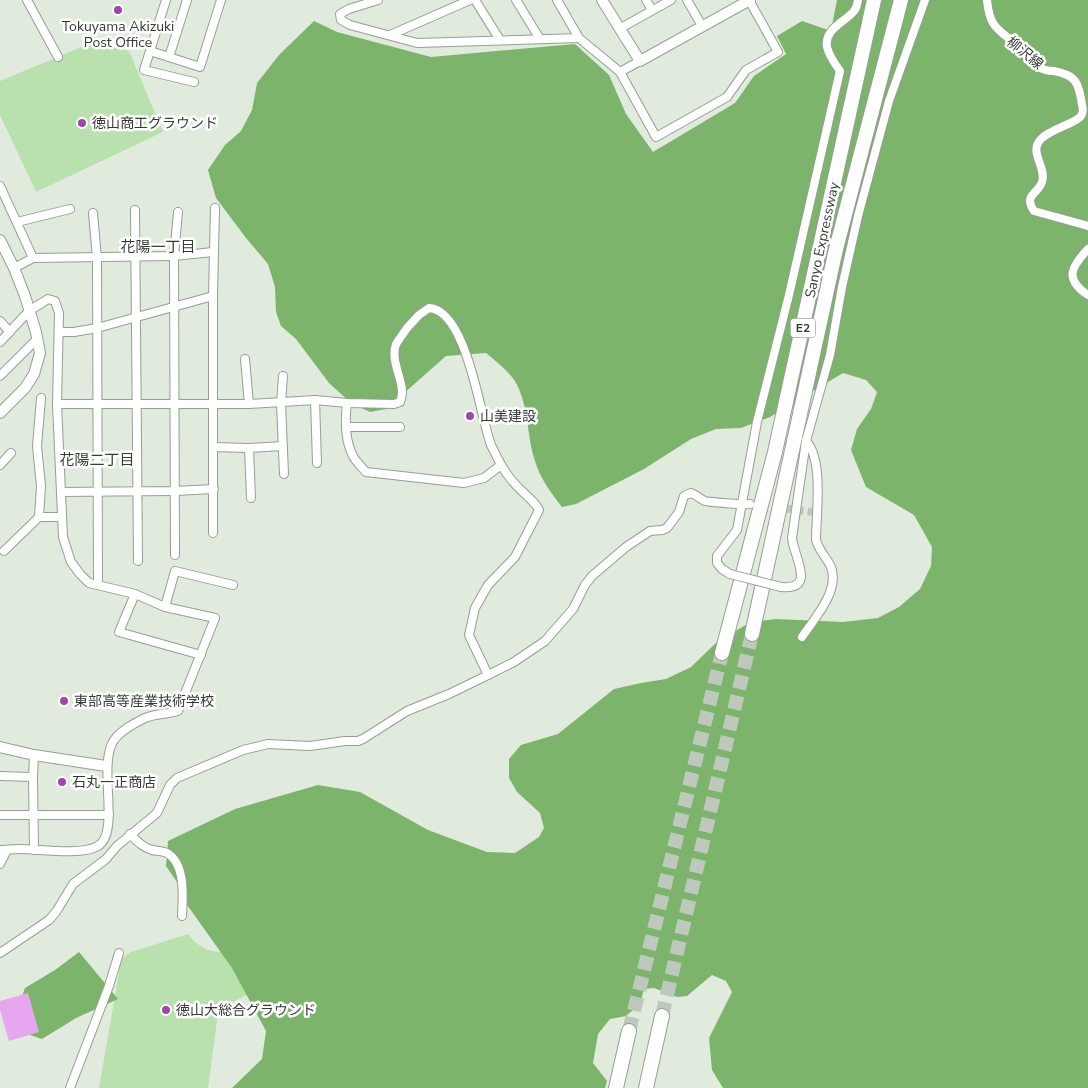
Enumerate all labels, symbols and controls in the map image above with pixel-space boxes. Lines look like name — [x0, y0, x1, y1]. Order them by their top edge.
marker: Tokuyama Akizuki Post Office — [112, 4, 124, 16]
place label: Tokuyama Akizuki Post Office — [62, 17, 174, 52]
street label: 柳沢線 — [1003, 32, 1047, 74]
place label: 徳山商工グラウンド — [92, 114, 218, 133]
marker: 徳山商工グラウンド — [76, 117, 88, 129]
street label: Sanyo Expressway — [800, 180, 844, 300]
district label: 花陽一丁目 — [120, 237, 196, 257]
road number: E2 — [790, 318, 816, 338]
place label: 山美建設 — [480, 407, 536, 426]
marker: 山美建設 — [464, 410, 476, 422]
district label: 花陽二丁目 — [59, 450, 135, 470]
place label: 東部高等産業技術学校 — [74, 692, 214, 711]
marker: 東部高等産業技術学校 — [58, 695, 70, 707]
place label: 石丸一正商店 — [72, 773, 156, 792]
marker: 石丸一正商店 — [56, 776, 68, 788]
place label: 徳山大総合グラウンド — [176, 1001, 316, 1020]
marker: 徳山大総合グラウンド — [160, 1004, 172, 1016]

